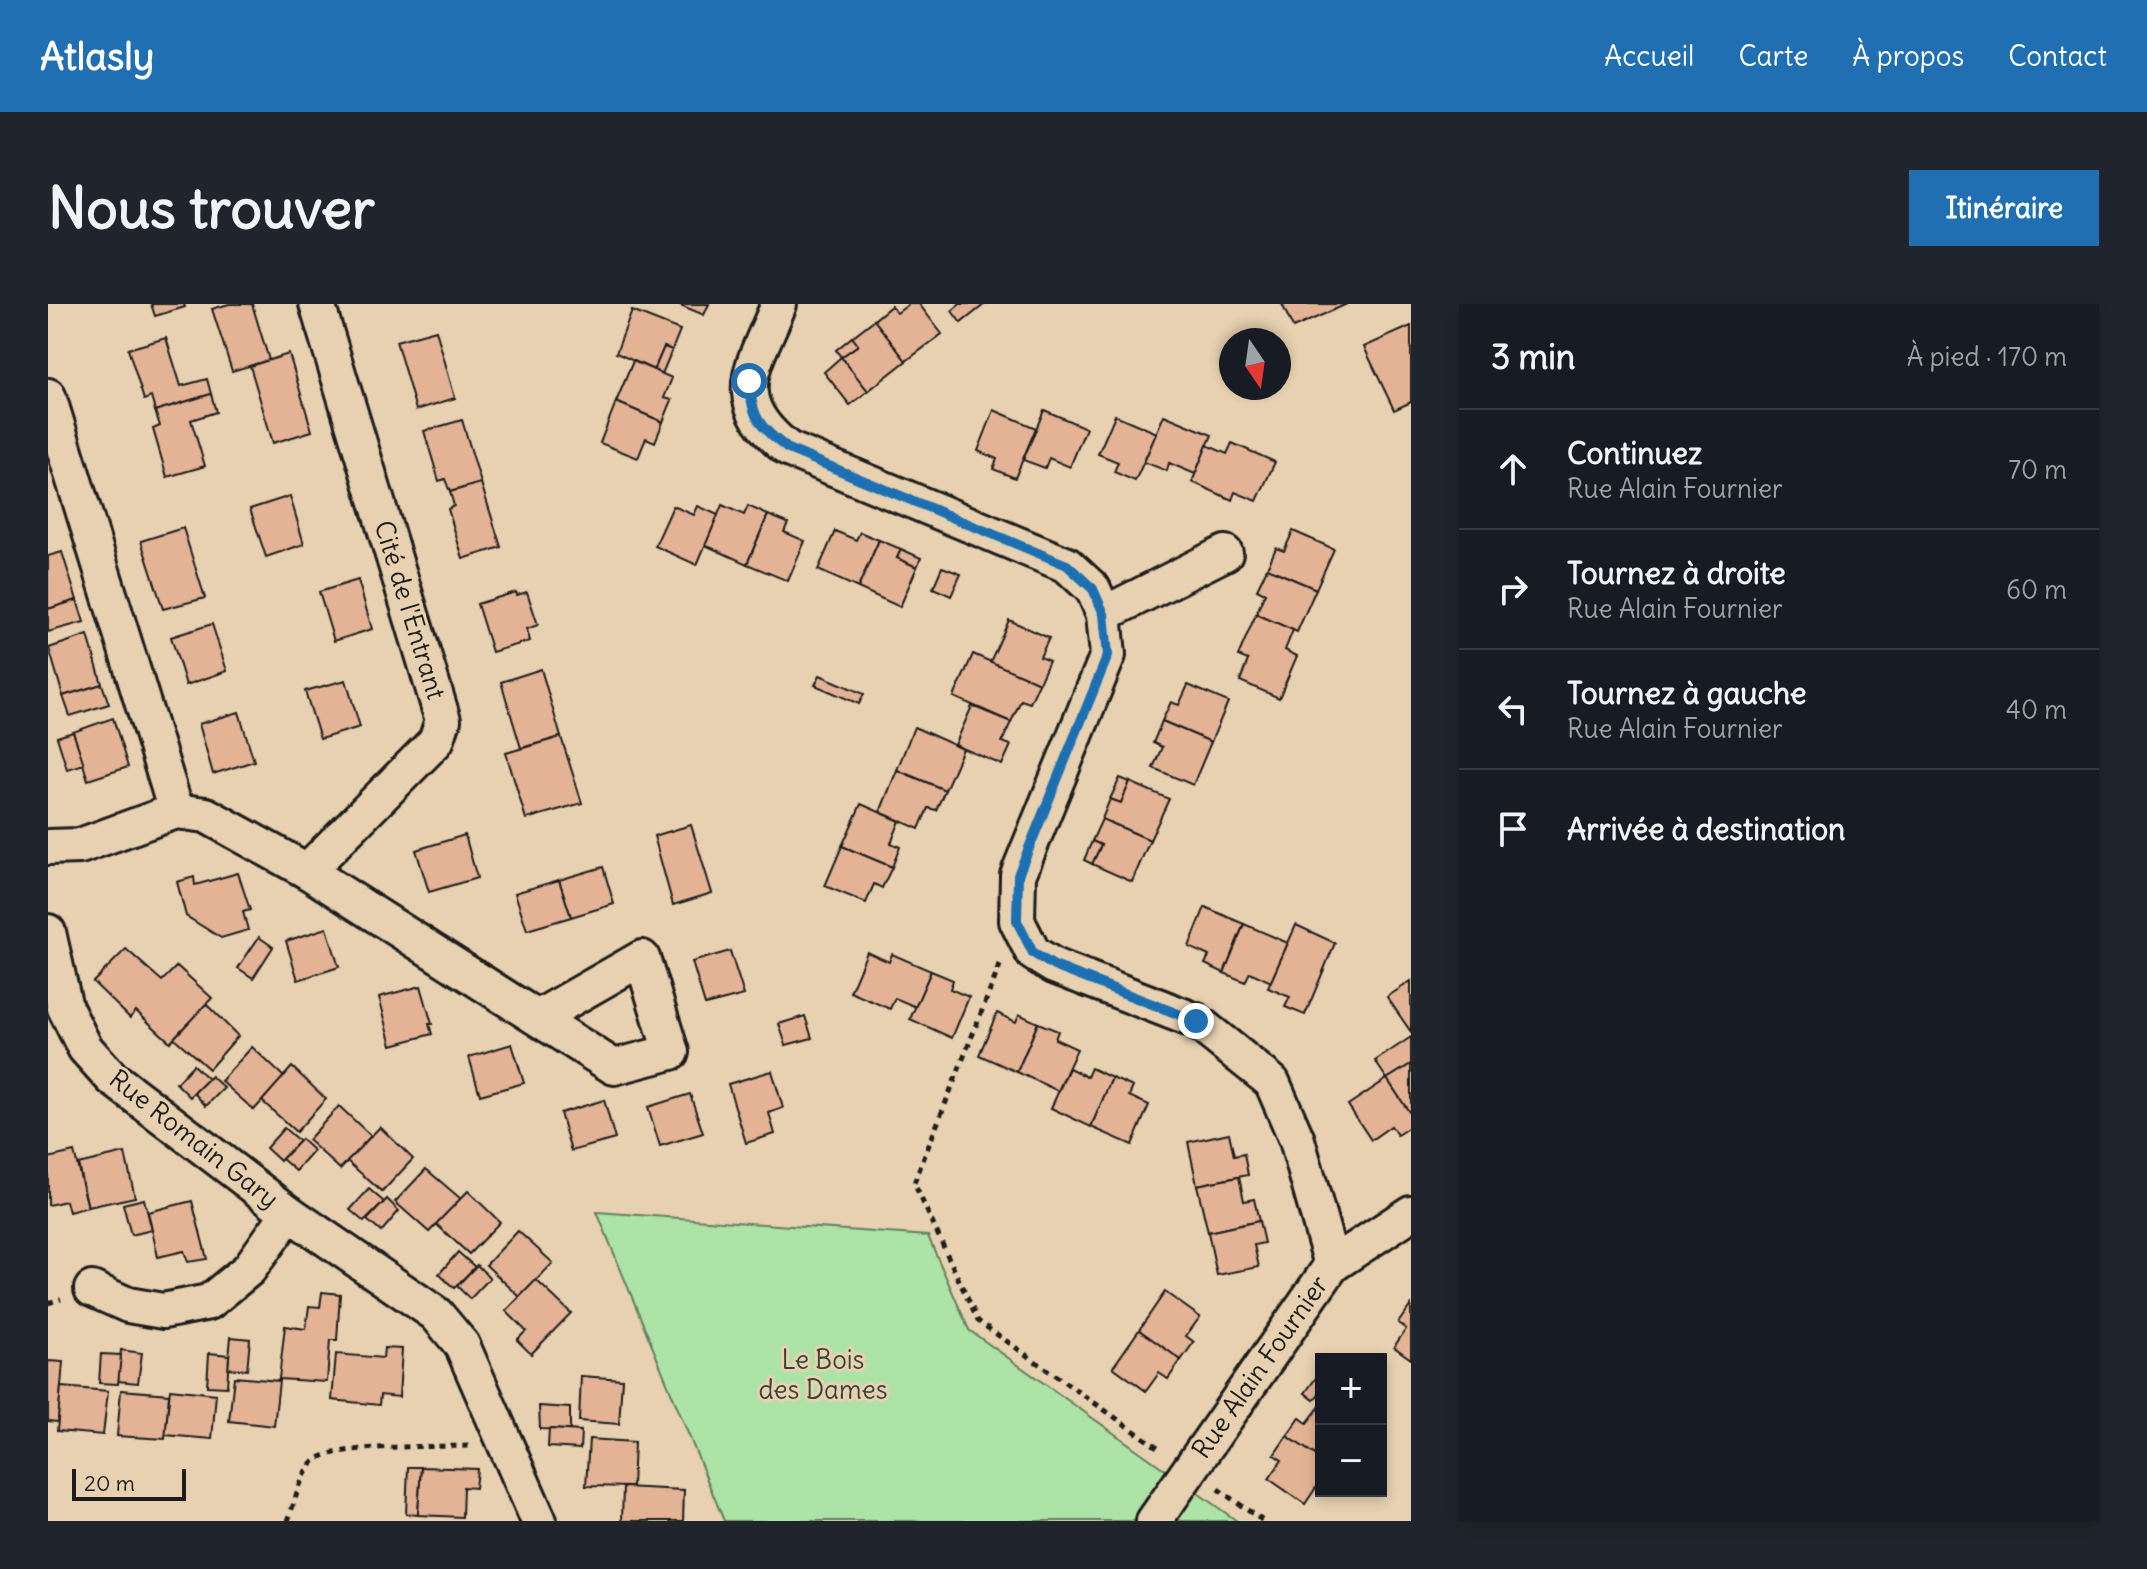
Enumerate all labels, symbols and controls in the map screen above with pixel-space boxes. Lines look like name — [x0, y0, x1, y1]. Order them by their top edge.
text: Atlasly — [40, 33, 154, 80]
text: Accueil — [1604, 38, 1694, 74]
text: Carte — [1738, 38, 1808, 74]
text: À propos — [1852, 38, 1964, 74]
text: Contact — [2008, 38, 2107, 74]
button: Itinéraire — [1909, 170, 2099, 246]
text: Nous trouver — [48, 173, 375, 243]
north arrow — [1219, 328, 1291, 400]
text: 3 min — [1491, 335, 1576, 378]
text: À pied · 170 m — [1907, 340, 2067, 373]
route start — [731, 363, 767, 399]
text: Continuez — [1567, 434, 1702, 472]
icon: ahead — [1491, 447, 1535, 491]
text: 70 m — [2008, 453, 2067, 486]
text: Rue Alain Fournier — [1567, 472, 1783, 505]
street label: Cité de l'Entrant — [368, 516, 453, 703]
text: Tournez à droite — [1567, 554, 1786, 592]
icon: right — [1491, 567, 1535, 611]
text: 60 m — [2006, 573, 2067, 606]
text: Rue Alain Fournier — [1567, 592, 1783, 625]
text: Tournez à gauche — [1567, 674, 1807, 712]
icon: left — [1491, 687, 1535, 731]
text: 40 m — [2006, 693, 2067, 726]
text: Rue Alain Fournier — [1567, 712, 1783, 745]
icon: arrive — [1491, 807, 1535, 851]
text: Arrivée à destination — [1567, 810, 1845, 848]
route end — [1178, 1003, 1214, 1039]
street label: Rue Romain Gary — [103, 1062, 286, 1215]
street label: Rue Alain Fournier — [1184, 1269, 1335, 1464]
park label: Le Bois des Dames — [758, 1343, 888, 1406]
map controls — [1315, 1353, 1387, 1497]
button: + — [1315, 1353, 1387, 1425]
button: − — [1315, 1425, 1387, 1497]
scale bar — [72, 1465, 186, 1501]
text: 20 m — [84, 1469, 135, 1497]

